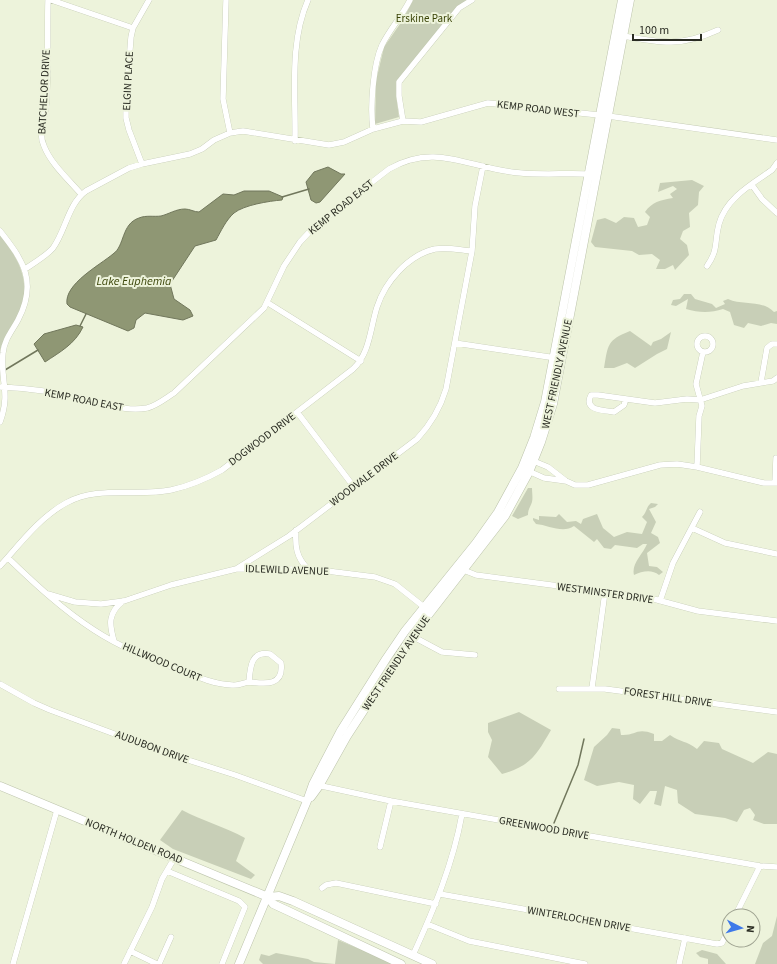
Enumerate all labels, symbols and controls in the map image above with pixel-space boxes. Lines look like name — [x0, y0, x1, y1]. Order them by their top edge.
park label: Erskine Park — [396, 11, 453, 26]
scale bar — [633, 16, 701, 42]
text: 100 m — [639, 22, 669, 39]
street label: BATCHELOR DRIVE — [34, 49, 54, 135]
street label: ELGIN PLACE — [119, 51, 137, 111]
street label: KEMP ROAD WEST — [496, 96, 580, 122]
street label: KEMP ROAD EAST — [305, 176, 377, 238]
water label: Lake Euphemia — [96, 273, 172, 290]
street label: WEST FRIENDLY AVENUE — [538, 318, 576, 430]
street label: KEMP ROAD EAST — [43, 385, 125, 415]
street label: DOGWOOD DRIVE — [225, 409, 299, 469]
street label: WOODVALE DRIVE — [327, 448, 401, 510]
street label: IDLEWILD AVENUE — [245, 561, 329, 579]
street label: WESTMINSTER DRIVE — [556, 579, 654, 607]
street label: WEST FRIENDLY AVENUE — [359, 612, 434, 713]
street label: HILLWOOD COURT — [120, 639, 204, 685]
street label: FOREST HILL DRIVE — [623, 683, 713, 711]
street label: AUDUBON DRIVE — [113, 727, 191, 767]
street label: GREENWOOD DRIVE — [498, 813, 590, 843]
street label: NORTH HOLDEN ROAD — [83, 815, 185, 867]
street label: WINTERLOCHEN DRIVE — [526, 903, 632, 936]
north arrow — [721, 908, 761, 948]
text: N — [743, 925, 758, 933]

